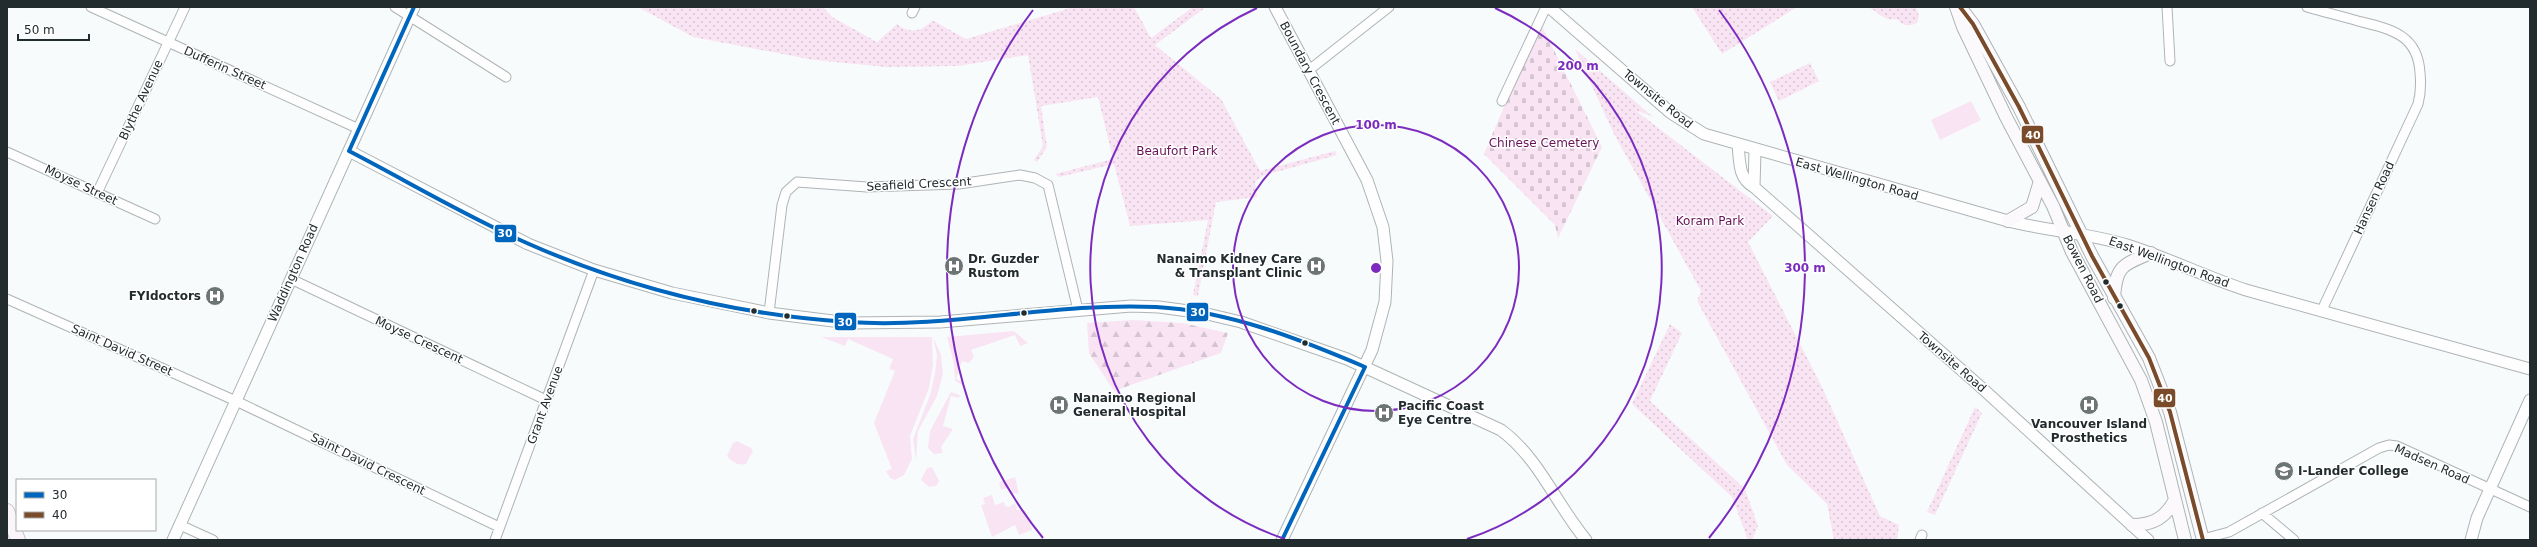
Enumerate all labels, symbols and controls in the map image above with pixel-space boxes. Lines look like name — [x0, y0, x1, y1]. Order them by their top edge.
scale bar — [18, 16, 89, 42]
street label: Boundary Crescent — [1277, 19, 1343, 127]
text: 50 m — [24, 23, 55, 37]
street label: Dufferin Street — [182, 44, 269, 93]
street label: Blythe Avenue — [116, 58, 166, 142]
text: 200 m — [1557, 59, 1599, 73]
street label: Townsite Road — [1620, 66, 1696, 131]
text: 100 m — [1355, 118, 1397, 132]
line badge: 40 — [2021, 125, 2044, 144]
text: 40 — [2025, 129, 2041, 142]
park label: Chinese Cemetery — [1489, 136, 1599, 150]
park label: Beaufort Park — [1136, 144, 1218, 158]
street label: East Wellington Road — [1794, 155, 1920, 203]
street label: Hansen Road — [2351, 159, 2397, 237]
street label: Moyse Street — [42, 162, 120, 208]
street label: Seafield Crescent — [866, 174, 972, 194]
park label: Koram Park — [1676, 214, 1744, 228]
street label: Waddington Road — [265, 222, 321, 324]
line badge: 30 — [494, 224, 517, 243]
text: 30 — [497, 227, 513, 240]
street label: Bowen Road — [2060, 233, 2106, 305]
street label: East Wellington Road — [2107, 234, 2231, 290]
place label: Dr. Guzder Rustom — [968, 252, 1039, 280]
place label: Nanaimo Kidney Care & Transplant Clinic — [1157, 252, 1302, 280]
hospital icon: Dr. Guzder Rustom — [943, 255, 965, 277]
hospital icon: Nanaimo Kidney Care & Transplant Clinic — [1305, 255, 1327, 277]
centre of rings — [1369, 261, 1383, 275]
text: 300 m — [1784, 261, 1826, 275]
unlabelled marker — [2101, 277, 2111, 287]
hospital icon: FYIdoctors — [204, 285, 226, 307]
place label: FYIdoctors — [129, 289, 201, 303]
unlabelled marker — [2115, 301, 2125, 311]
line badge: 30 — [1186, 302, 1209, 322]
unlabelled marker — [749, 306, 759, 316]
text: 30 — [1190, 306, 1206, 319]
unlabelled marker — [1019, 308, 1029, 318]
unlabelled marker — [782, 311, 792, 321]
line badge: 30 — [834, 312, 857, 331]
street label: Moyse Crescent — [373, 314, 465, 367]
text: 30 — [837, 316, 853, 329]
street label: Saint David Street — [69, 321, 175, 379]
street label: Townsite Road — [1914, 328, 1989, 395]
unlabelled marker — [1300, 338, 1310, 348]
street label: Grant Avenue — [524, 364, 566, 446]
line badge: 40 — [2153, 388, 2176, 408]
place label: Nanaimo Regional General Hospital — [1073, 391, 1196, 419]
text: 40 — [2157, 392, 2173, 405]
hospital icon: Nanaimo Regional General Hospital — [1048, 394, 1070, 416]
hospital icon: Vancouver Island Prosthetics — [2078, 394, 2100, 416]
place label: Pacific Coast Eye Centre — [1398, 399, 1484, 427]
hospital icon: Pacific Coast Eye Centre — [1373, 402, 1395, 424]
place label: Vancouver Island Prosthetics — [2031, 417, 2147, 445]
street label: Saint David Crescent — [308, 430, 428, 498]
street label: Madsen Road — [2392, 441, 2472, 487]
school or university icon: I-Lander College — [2273, 460, 2295, 482]
place label: I-Lander College — [2298, 464, 2409, 478]
legend — [16, 479, 156, 531]
text: 30 — [52, 488, 67, 502]
text: 40 — [52, 508, 67, 522]

